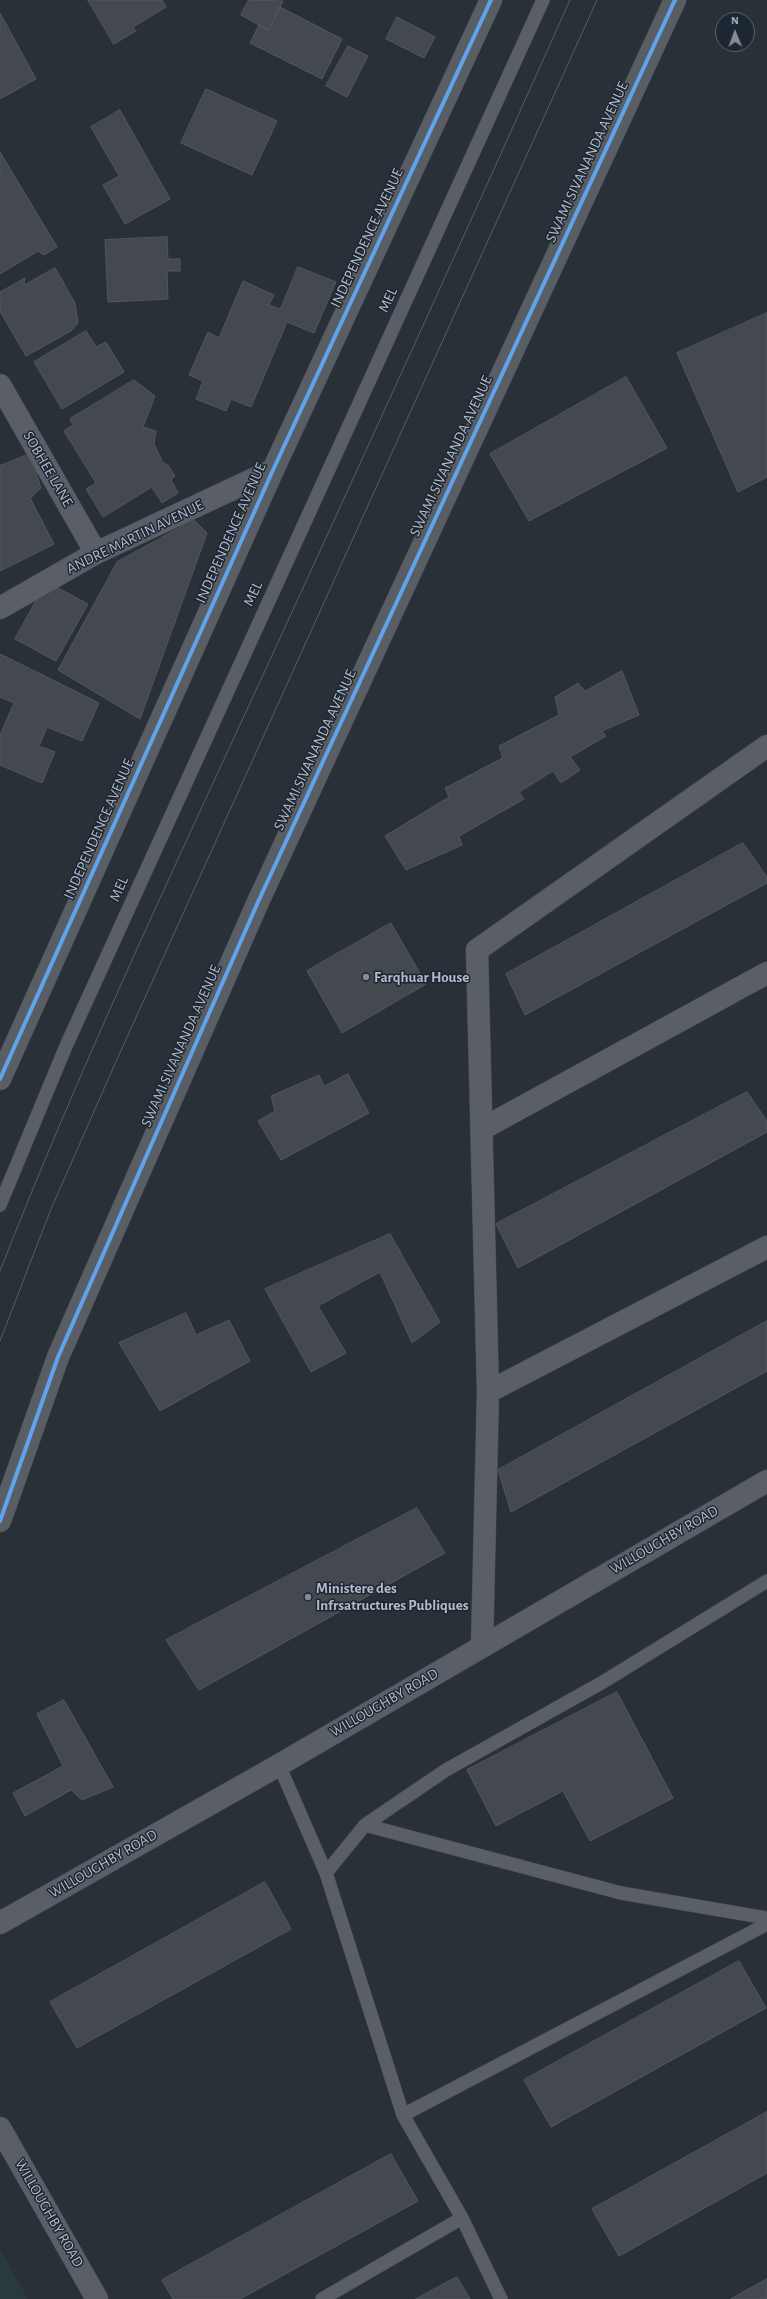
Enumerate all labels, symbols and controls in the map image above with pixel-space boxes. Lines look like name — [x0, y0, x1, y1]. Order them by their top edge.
north arrow — [715, 12, 755, 52]
text: N — [731, 15, 739, 26]
street label: SWAMI SIVANANDA AVENUE — [542, 79, 632, 245]
street label: INDEPENDENCE AVENUE — [327, 165, 407, 311]
street label: MEL — [374, 285, 402, 315]
street label: SWAMI SIVANANDA AVENUE — [406, 373, 496, 539]
street label: SOBHEE LANE — [19, 428, 77, 510]
street label: INDEPENDENCE AVENUE — [192, 460, 270, 606]
street label: ANDRE MARTIN AVENUE — [64, 496, 206, 578]
street label: MEL — [239, 579, 267, 609]
street label: SWAMI SIVANANDA AVENUE — [270, 667, 360, 833]
street label: INDEPENDENCE AVENUE — [60, 756, 138, 902]
street label: MEL — [106, 874, 132, 904]
street label: SWAMI SIVANANDA AVENUE — [137, 962, 225, 1130]
place label: Farqhuar House — [374, 968, 469, 986]
marker: Farqhuar House — [361, 972, 371, 982]
street label: WILLOUGHBY ROAD — [607, 1502, 721, 1578]
place label: Ministere des Infrsatructures Publiques — [316, 1579, 469, 1614]
marker: Ministere des Infrsatructures Publiques — [303, 1592, 313, 1602]
street label: WILLOUGHBY ROAD — [327, 1665, 441, 1741]
street label: WILLOUGHBY ROAD — [46, 1826, 160, 1902]
street label: WILLOUGHBY ROAD — [11, 2156, 87, 2270]

